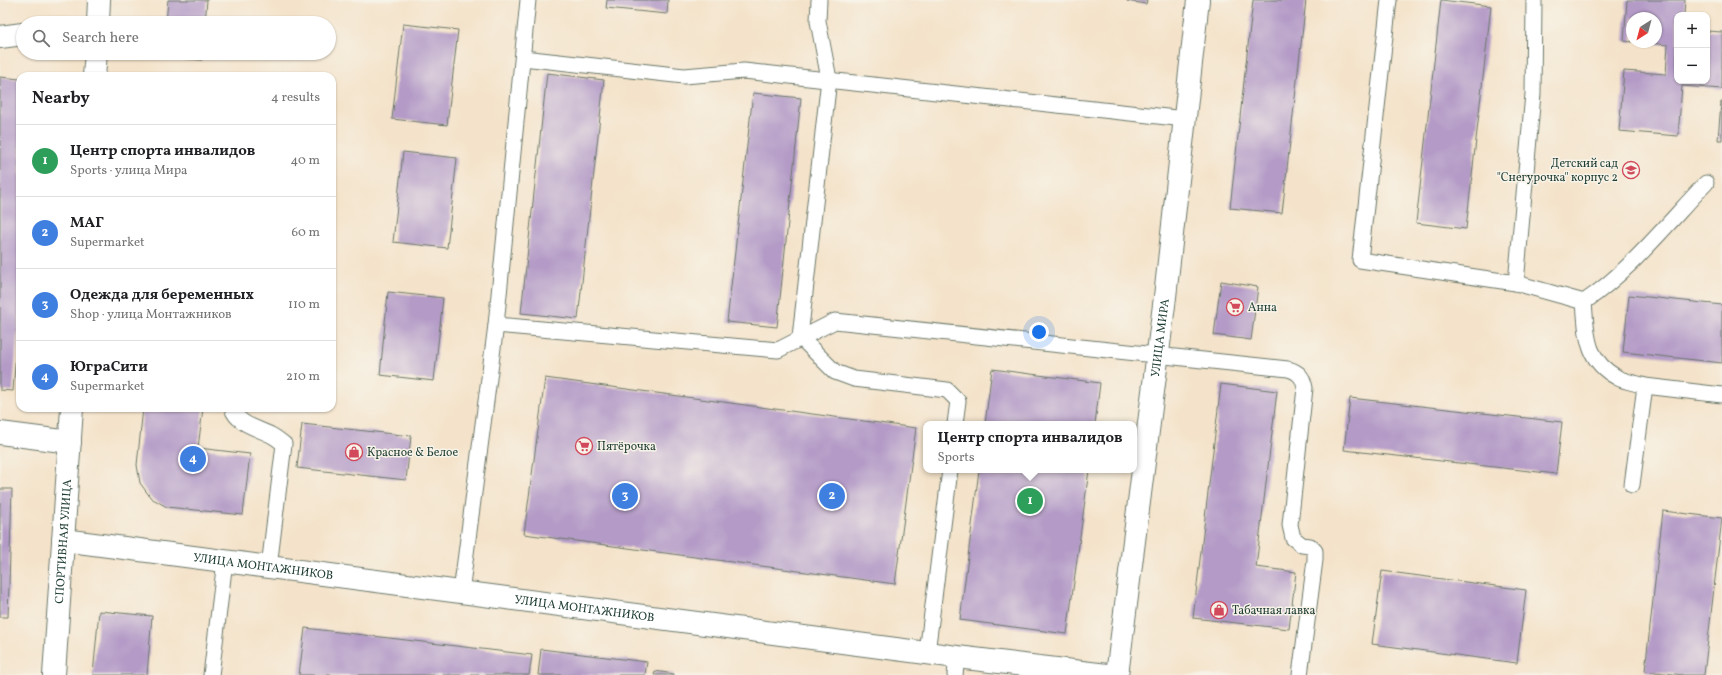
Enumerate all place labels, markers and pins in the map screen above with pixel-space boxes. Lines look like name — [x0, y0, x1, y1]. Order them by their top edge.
place label: Детский сад "Снегурочка" корпус 2 — [1497, 156, 1618, 186]
school or university icon: Детский сад "Снегурочка" корпус 2 — [1621, 160, 1641, 180]
supermarket icon: Анна — [1225, 297, 1245, 317]
place label: Анна — [1248, 300, 1277, 316]
supermarket icon: Пятёрочка — [574, 436, 594, 456]
place label: Пятёрочка — [597, 439, 656, 455]
shop icon: Красное & Белое — [344, 442, 364, 462]
pin: 4 — [180, 444, 206, 474]
place label: Красное & Белое — [367, 445, 458, 461]
pin: 3 — [612, 481, 638, 511]
pin: 2 — [819, 481, 845, 511]
pin: 1 — [1017, 486, 1043, 516]
shop icon: Табачная лавка — [1209, 600, 1229, 620]
place label: Табачная лавка — [1232, 603, 1316, 619]

